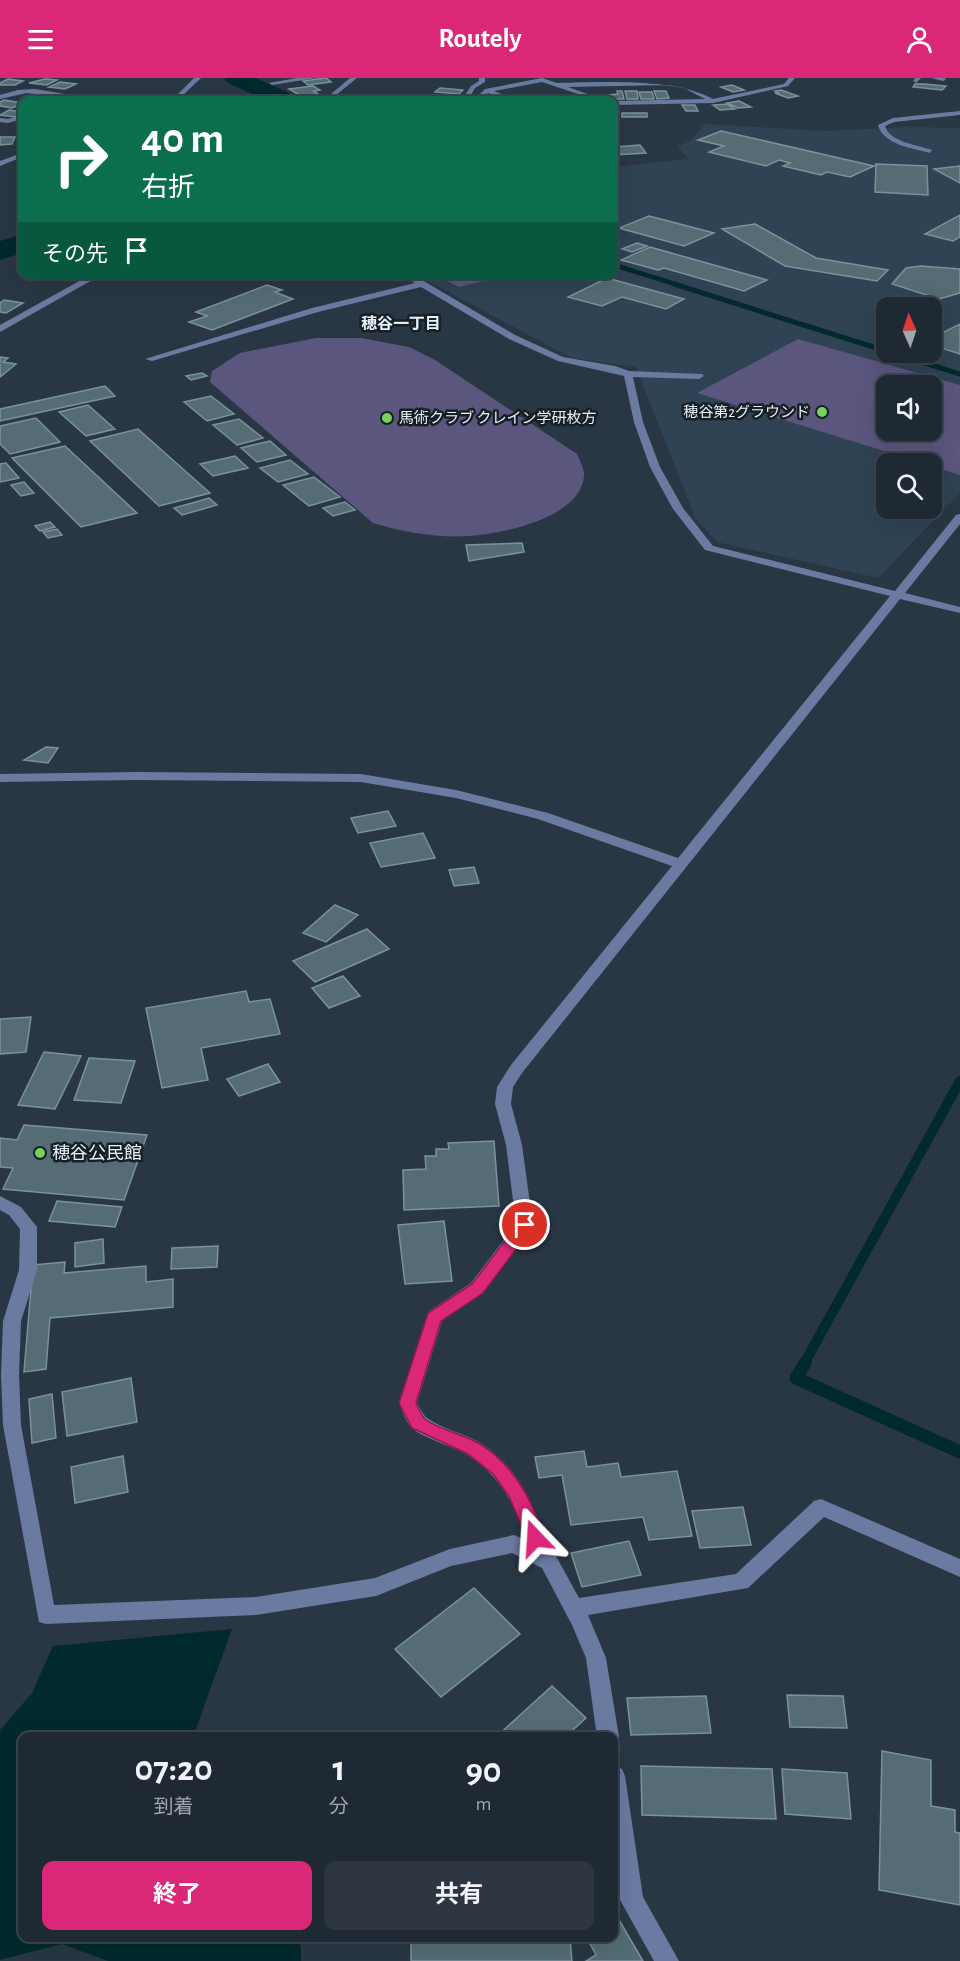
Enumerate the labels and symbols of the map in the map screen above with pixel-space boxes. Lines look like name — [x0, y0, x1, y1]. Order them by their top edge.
north arrow — [876, 297, 942, 363]
district label: 穂谷一丁目 — [361, 315, 441, 332]
place label: 穂谷第2グラウンド — [683, 404, 810, 420]
marker: 穂谷第2グラウンド — [815, 405, 829, 419]
place label: 馬術クラブ クレイン学研枚方 — [399, 409, 596, 426]
marker: 馬術クラブ クレイン学研枚方 — [380, 411, 394, 425]
place label: 穂谷公民館 — [52, 1144, 142, 1163]
marker: 穂谷公民館 — [33, 1146, 47, 1160]
pin — [499, 1199, 550, 1250]
position arrow — [503, 1506, 567, 1570]

